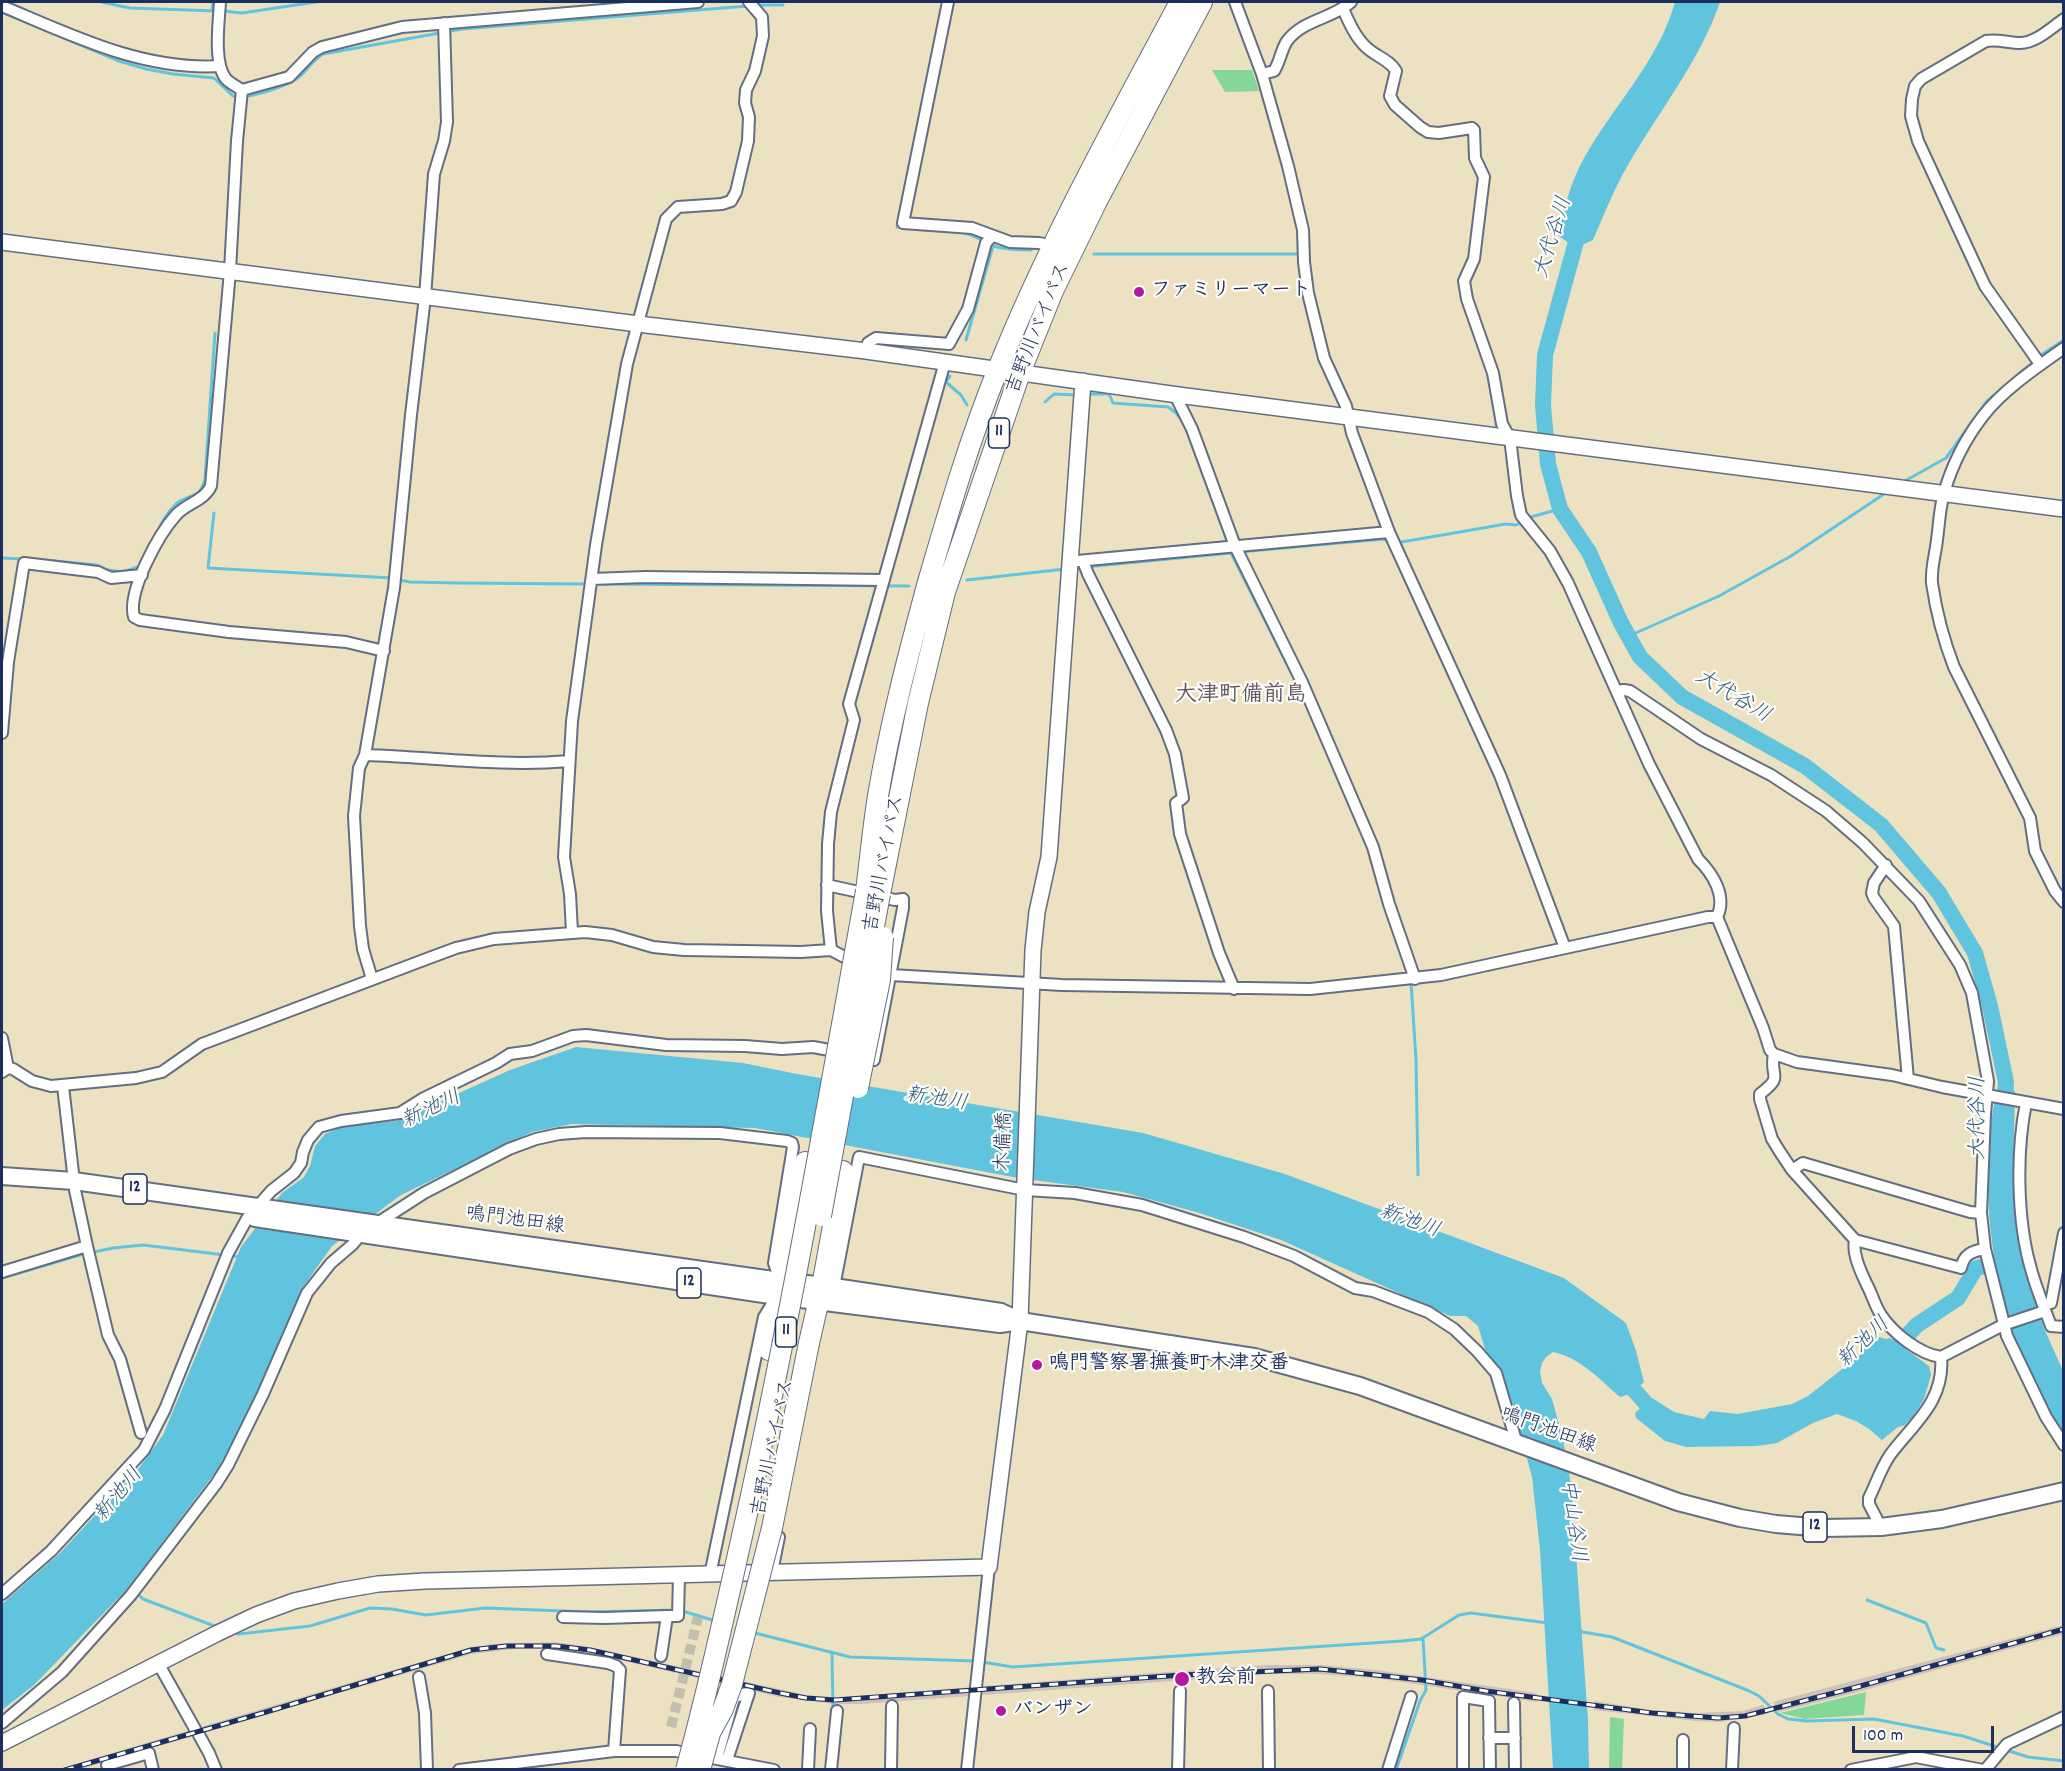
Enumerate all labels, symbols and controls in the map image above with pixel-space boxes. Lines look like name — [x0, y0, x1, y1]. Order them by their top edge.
water label: 大代谷川 — [1531, 194, 1579, 282]
street label: 吉野川バイパス — [1003, 260, 1077, 398]
place label: ファミリーマート — [1151, 280, 1311, 304]
marker: ファミリーマート — [1132, 285, 1146, 299]
road number: 11 — [988, 418, 1010, 448]
water label: 大代谷川 — [1690, 666, 1774, 730]
district label: 大津町備前島 — [1175, 684, 1307, 710]
street label: 吉野川バイパス — [861, 793, 911, 935]
water label: 大代谷川 — [1967, 1076, 1993, 1160]
water label: 新池川 — [903, 1084, 969, 1118]
water label: 新池川 — [398, 1086, 466, 1136]
street label: 木備橋 — [993, 1112, 1019, 1172]
road number: 12 — [123, 1174, 147, 1204]
water label: 新池川 — [1375, 1200, 1443, 1246]
street label: 鳴門池田線 — [464, 1203, 566, 1241]
road number: 12 — [677, 1268, 701, 1298]
water label: 新池川 — [1834, 1313, 1896, 1375]
road number: 11 — [776, 1317, 796, 1347]
place label: 鳴門警察署撫養町木津交番 — [1049, 1353, 1289, 1377]
marker: 鳴門警察署撫養町木津交番 — [1030, 1358, 1044, 1372]
street label: 吉野川バイパス — [749, 1377, 801, 1519]
street label: 鳴門池田線 — [1497, 1404, 1599, 1460]
water label: 新池川 — [90, 1464, 150, 1528]
water label: 中山谷川 — [1553, 1478, 1589, 1564]
road number: 12 — [1803, 1512, 1827, 1542]
place label: 教会前 — [1196, 1667, 1256, 1691]
marker: 教会前 — [1173, 1670, 1191, 1688]
place label: バンザン — [1013, 1699, 1093, 1723]
marker: バンザン — [994, 1704, 1008, 1718]
scale bar — [1855, 1714, 1998, 1752]
text: 100 m — [1863, 1724, 1903, 1749]

